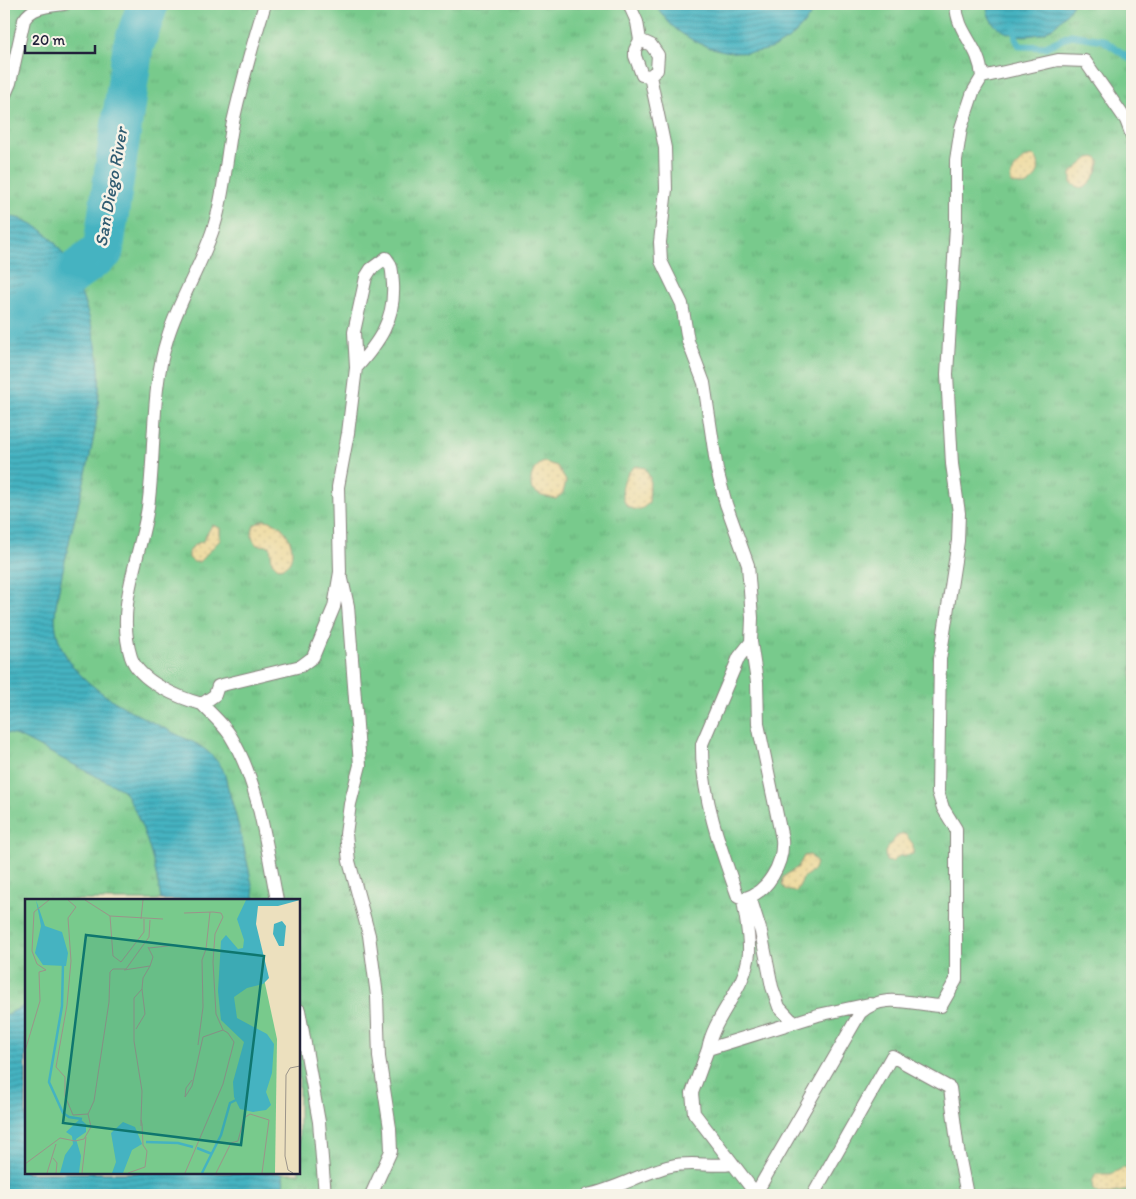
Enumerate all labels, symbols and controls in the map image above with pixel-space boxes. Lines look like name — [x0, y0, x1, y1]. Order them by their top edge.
scale bar — [25, 22, 95, 54]
text: 20 m — [32, 31, 66, 49]
water label: San Diego River — [90, 124, 133, 248]
inset map — [25, 899, 300, 1174]

